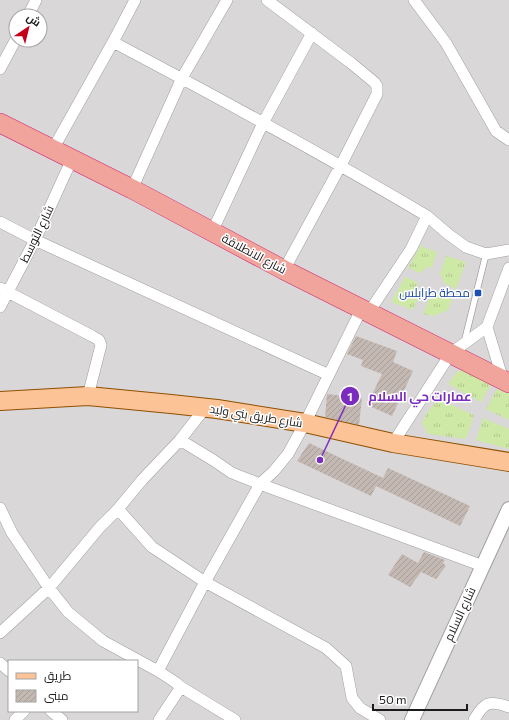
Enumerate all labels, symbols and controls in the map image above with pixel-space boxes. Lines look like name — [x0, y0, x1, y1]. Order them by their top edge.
north arrow — [8, 8, 48, 48]
text: ش — [24, 10, 44, 30]
street label: شارع التوسط — [16, 203, 58, 265]
street label: شارع الانطلاقة — [219, 230, 289, 278]
place label: محطة طرابلس — [399, 285, 470, 300]
marker: محطة طرابلس — [473, 288, 483, 298]
callout: عمارات حي السلام — [340, 384, 480, 409]
text: عمارات حي السلام — [368, 388, 472, 408]
text: 1 — [347, 389, 353, 403]
street label: شارع طريق بني وليد — [208, 401, 304, 433]
street label: شارع السلام — [441, 584, 480, 644]
legend — [8, 660, 138, 712]
text: طريق — [44, 668, 72, 683]
scale bar — [373, 686, 467, 712]
text: مبنى — [44, 688, 69, 703]
text: 50 m — [379, 692, 407, 706]

